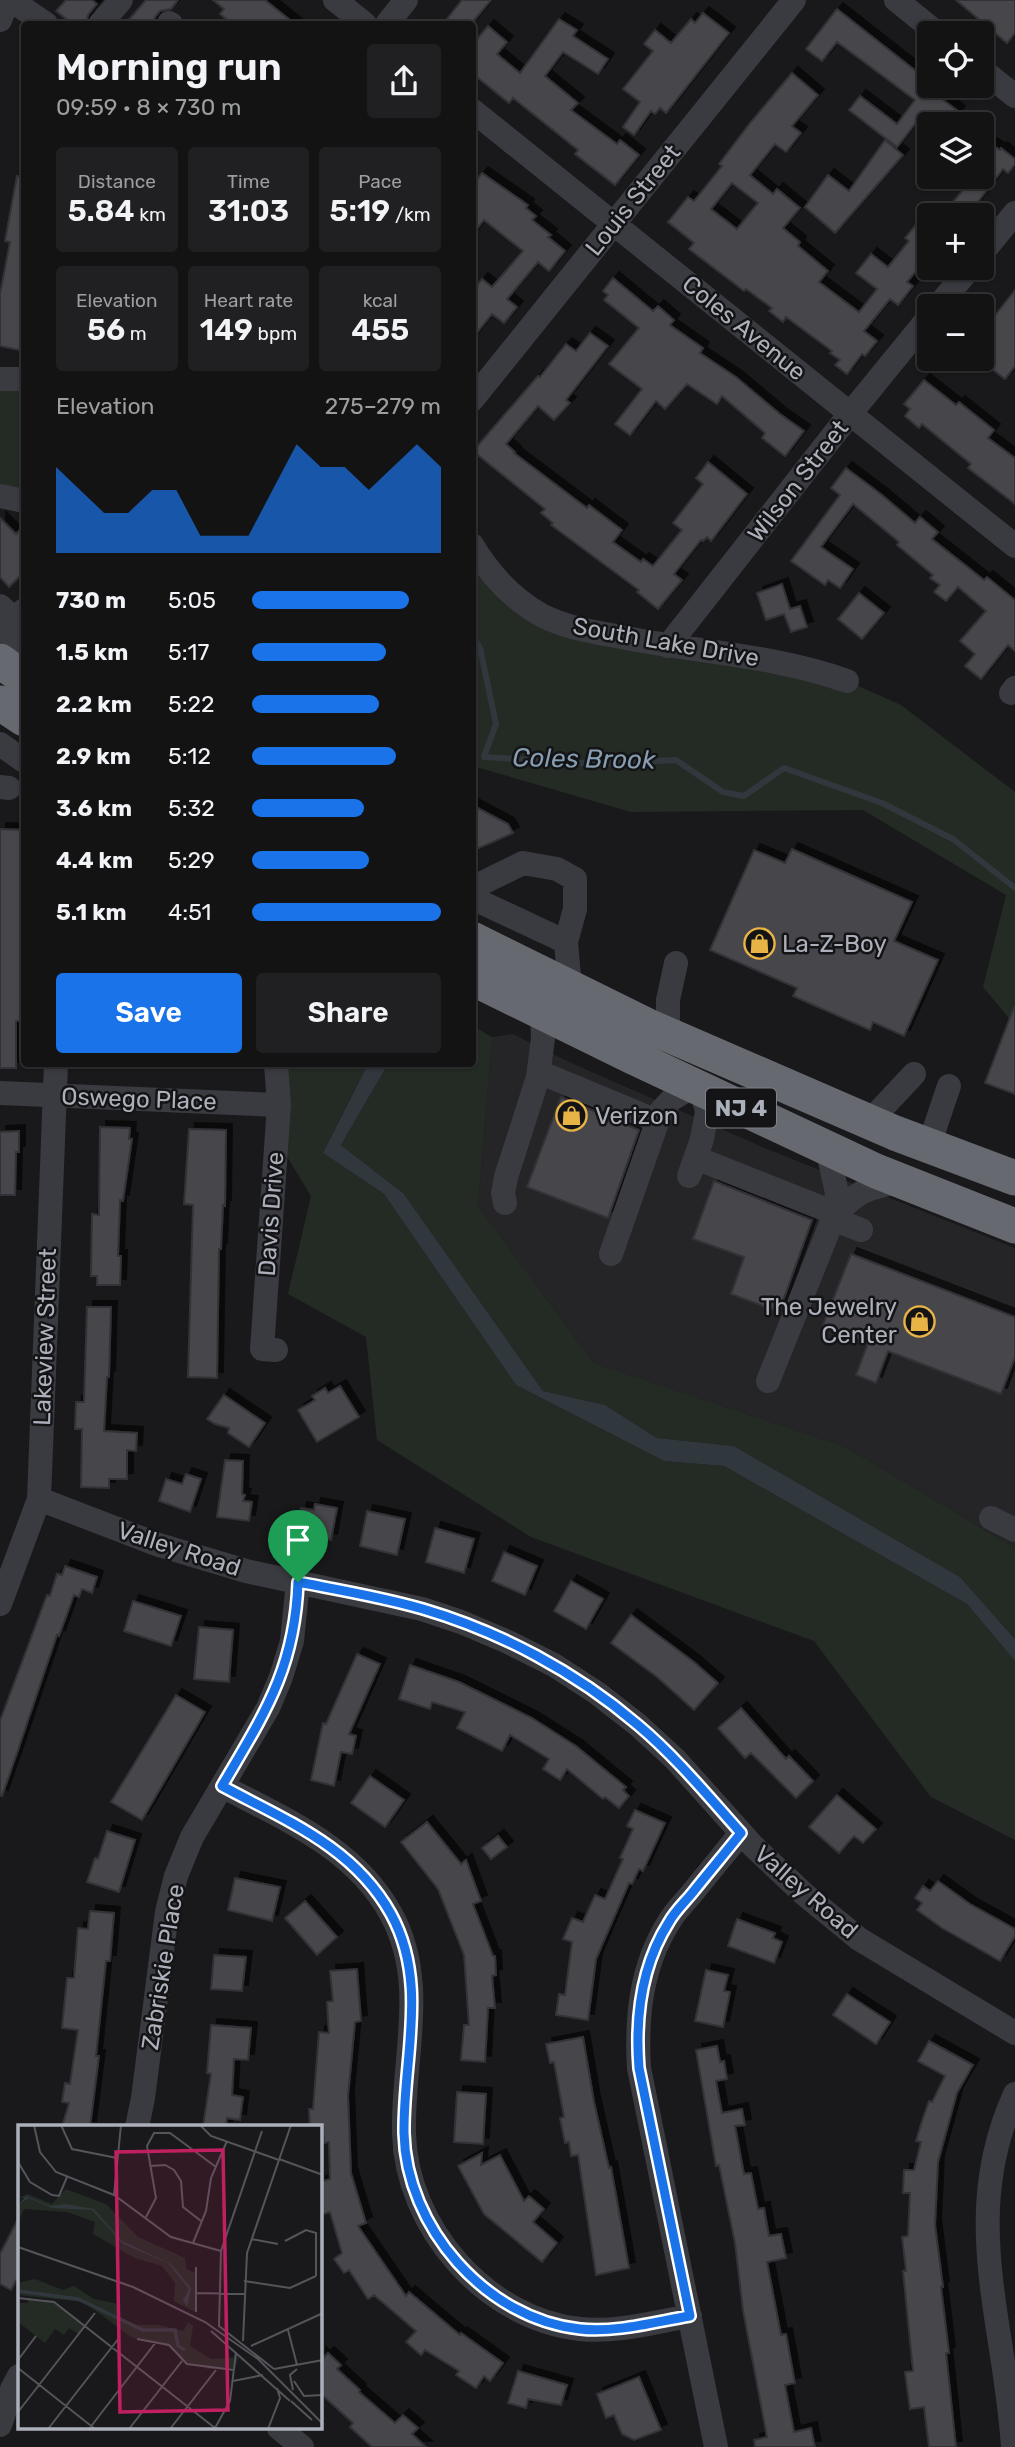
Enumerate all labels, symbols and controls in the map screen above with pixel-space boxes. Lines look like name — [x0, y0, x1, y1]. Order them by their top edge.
map controls — [917, 21, 994, 371]
button: locate — [917, 21, 994, 98]
text: Morning run — [56, 44, 282, 90]
button: share — [367, 44, 441, 118]
text: 09:59 · 8 × 730 m — [56, 93, 241, 121]
button: layers — [917, 112, 994, 189]
street label: Louis Street — [580, 139, 686, 261]
text: Distance — [78, 170, 156, 193]
text: Time — [227, 170, 270, 193]
text: Pace — [358, 170, 402, 193]
text: 5.84 — [68, 193, 135, 229]
text: 31:03 — [208, 193, 289, 229]
text: 5:19 — [330, 193, 390, 229]
text: km — [135, 203, 166, 226]
text: /km — [390, 203, 431, 226]
button: + — [917, 203, 994, 280]
street label: Coles Avenue — [677, 270, 811, 386]
text: Elevation — [76, 289, 158, 312]
text: Heart rate — [204, 289, 293, 312]
text: kcal — [363, 289, 398, 312]
button: − — [917, 294, 994, 371]
text: 56 — [87, 312, 125, 348]
text: 149 — [200, 312, 253, 348]
text: 455 — [351, 312, 409, 348]
text: m — [125, 322, 147, 345]
text: bpm — [253, 322, 297, 345]
text: Elevation — [56, 392, 155, 420]
text: 275–279 m — [325, 392, 441, 420]
street label: Wilson Street — [742, 415, 854, 547]
text: 730 m — [56, 586, 126, 614]
text: 5:05 — [168, 586, 216, 614]
street label: South Lake Drive — [571, 612, 761, 672]
text: 1.5 km — [56, 638, 128, 666]
text: 5:17 — [168, 638, 209, 666]
text: 2.2 km — [56, 690, 132, 718]
text: 5:22 — [168, 690, 215, 718]
text: 2.9 km — [56, 742, 131, 770]
text: 5:12 — [168, 742, 211, 770]
water label: Coles Brook — [512, 742, 656, 776]
text: 3.6 km — [56, 794, 132, 822]
text: 5:32 — [168, 794, 215, 822]
text: 4.4 km — [56, 846, 133, 874]
text: 5:29 — [168, 846, 215, 874]
text: 5.1 km — [56, 898, 127, 926]
text: 4:51 — [168, 898, 211, 926]
shop icon: La-Z-Boy — [742, 927, 776, 961]
place label: La-Z-Boy — [782, 930, 887, 958]
button: Save — [56, 973, 242, 1053]
button: Share — [256, 973, 441, 1053]
street label: Oswego Place — [61, 1082, 217, 1116]
road number: NJ 4 — [706, 1088, 776, 1128]
shop icon: Verizon — [555, 1099, 589, 1133]
place label: Verizon — [595, 1102, 678, 1130]
street label: Davis Drive — [253, 1151, 289, 1277]
street label: Lakeview Street — [28, 1248, 62, 1426]
place label: The Jewelry Center — [761, 1293, 897, 1349]
shop icon: The Jewelry Center — [903, 1304, 937, 1338]
pin — [268, 1510, 328, 1582]
street label: Valley Road — [114, 1516, 244, 1582]
icon: arrive — [279, 1521, 317, 1559]
street label: Valley Road — [749, 1840, 863, 1944]
street label: Zabriskie Place — [136, 1882, 190, 2052]
inset map — [18, 2125, 322, 2430]

